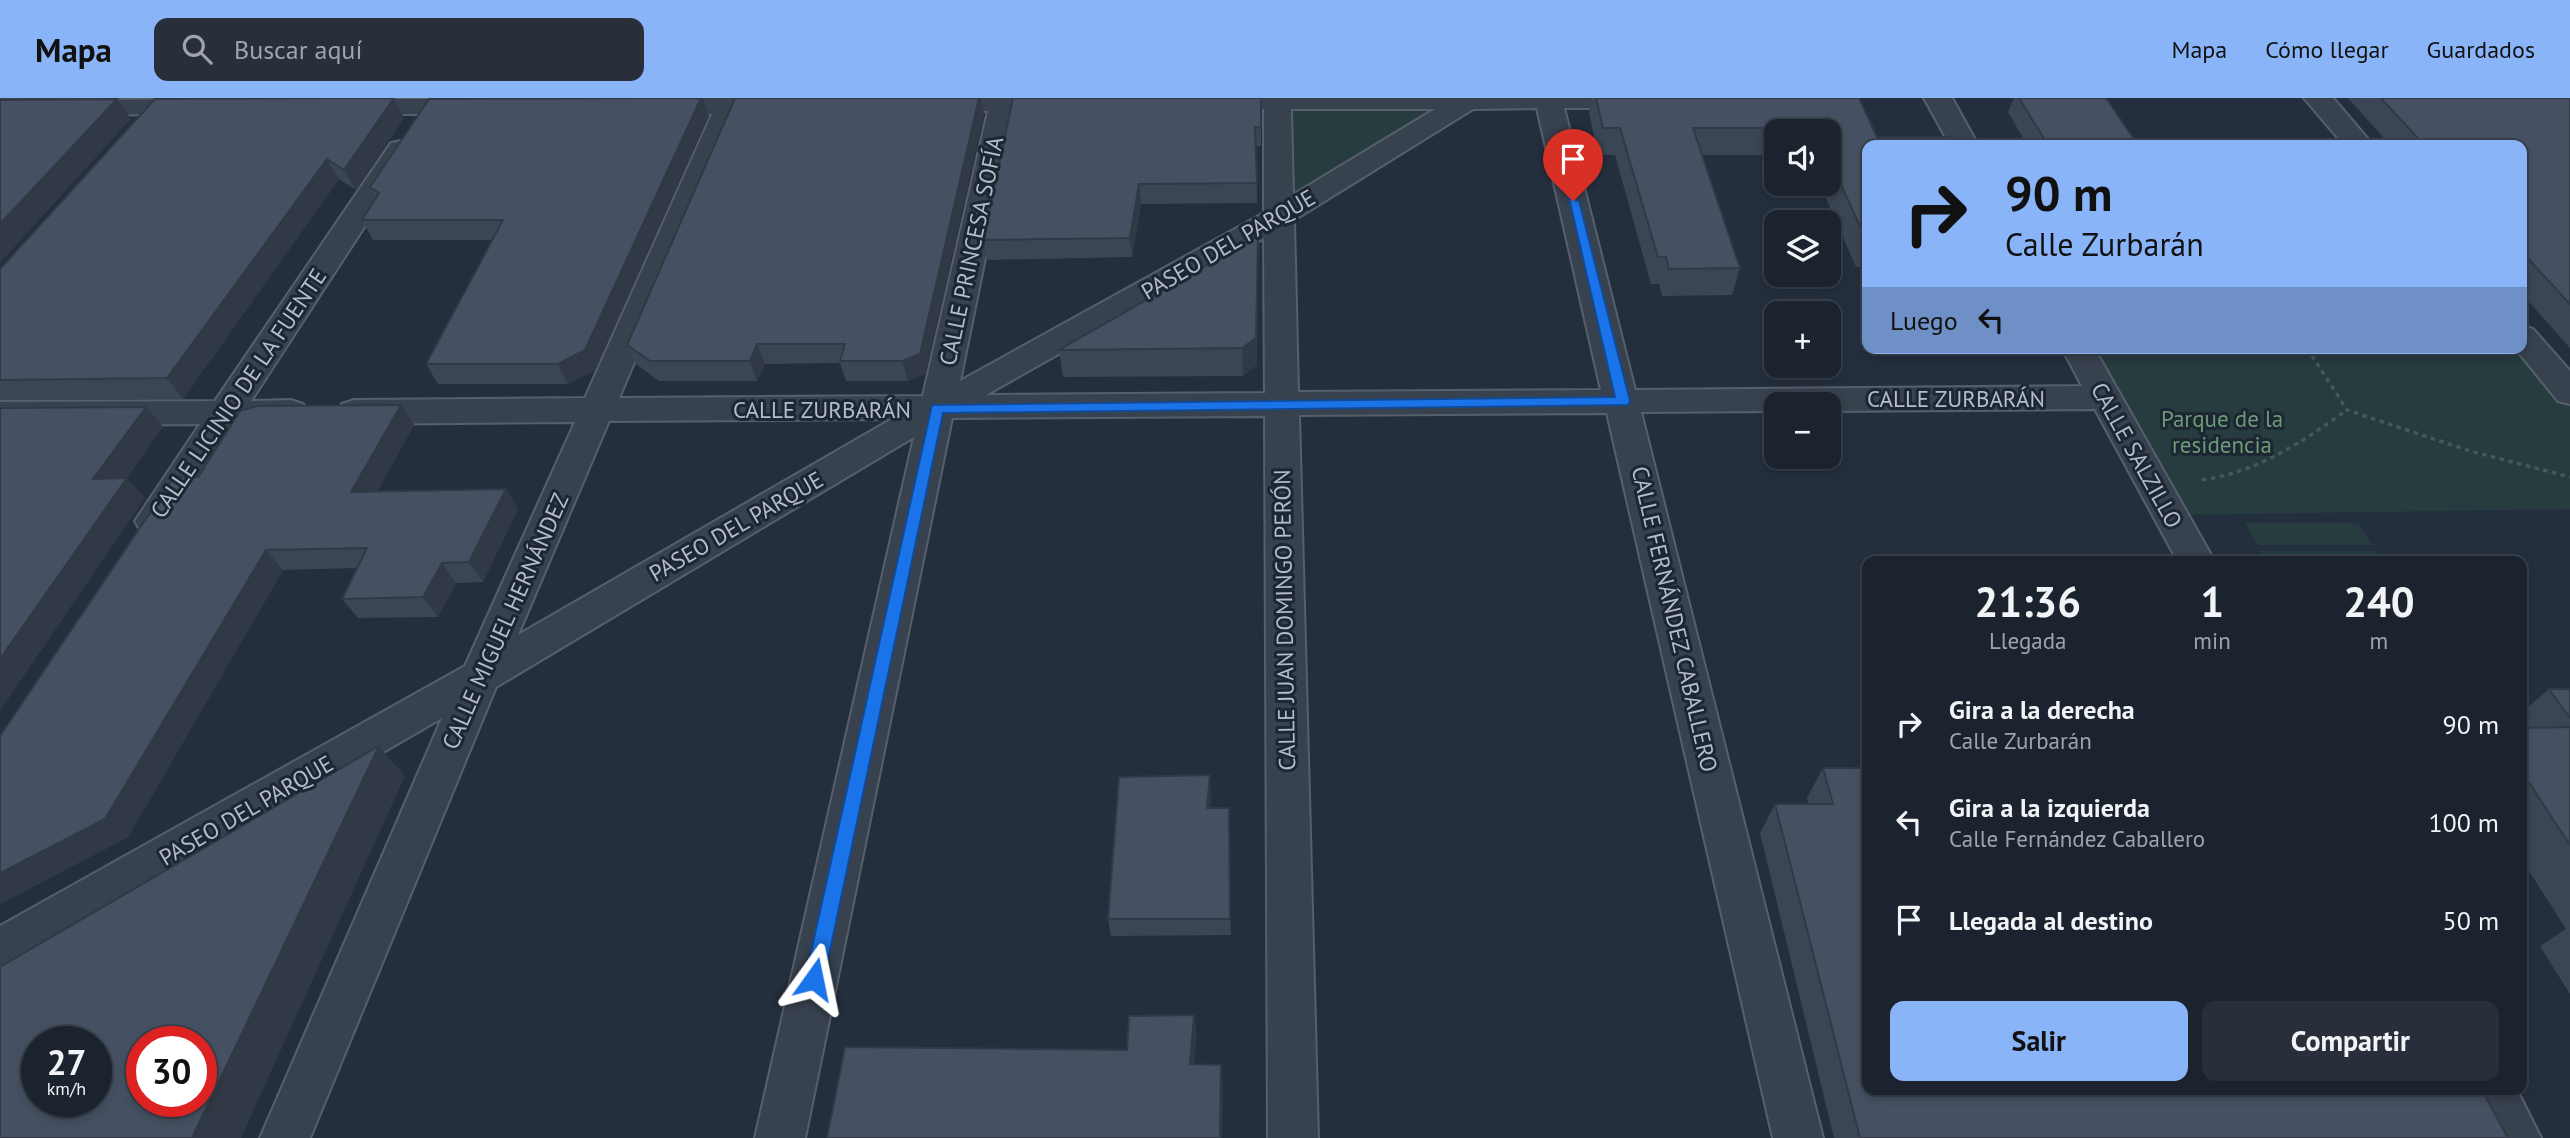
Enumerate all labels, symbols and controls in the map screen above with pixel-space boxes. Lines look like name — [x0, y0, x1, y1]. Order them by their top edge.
search box — [154, 18, 644, 81]
text: Mapa — [35, 28, 112, 71]
icon: search — [178, 30, 216, 68]
text: Buscar aquí — [234, 33, 362, 66]
text: Mapa — [2171, 34, 2227, 65]
text: Cómo llegar — [2265, 34, 2389, 65]
text: Guardados — [2427, 34, 2535, 65]
map controls — [1764, 119, 1841, 469]
button: sound — [1764, 119, 1841, 196]
pin — [1543, 129, 1603, 201]
street label: CALLE PRINCESA SOFÍA — [933, 133, 1010, 368]
icon: arrive — [1554, 140, 1592, 178]
text: 90 m — [2005, 161, 2112, 225]
icon: right — [1890, 168, 1981, 259]
street label: PASEO DEL PARQUE — [1136, 182, 1320, 306]
button: layers — [1764, 210, 1841, 287]
text: Calle Zurbarán — [2005, 223, 2204, 265]
street label: CALLE LICINIO DE LA FUENTE — [144, 263, 332, 523]
button: + — [1764, 301, 1841, 378]
icon: left — [1972, 301, 2010, 339]
text: Luego — [1890, 304, 1958, 337]
street label: CALLE SALZILLO — [2085, 377, 2189, 533]
street label: CALLE ZURBARÁN — [1867, 384, 2045, 413]
button: − — [1764, 392, 1841, 469]
street label: CALLE ZURBARÁN — [733, 395, 911, 424]
park label: Parque de la residencia — [2161, 404, 2283, 459]
street label: CALLE FERNÁNDEZ CABALLERO — [1626, 463, 1724, 775]
street label: PASEO DEL PARQUE — [644, 464, 828, 588]
street label: CALLE JUAN DOMINGO PERÓN — [1267, 469, 1301, 771]
street label: CALLE MIGUEL HERNÁNDEZ — [435, 488, 575, 754]
text: 21:36 — [1974, 574, 2081, 629]
text: 1 — [2200, 574, 2224, 629]
text: 240 — [2343, 574, 2415, 629]
text: Llegada — [1989, 626, 2066, 655]
text: min — [2193, 626, 2231, 655]
text: m — [2370, 626, 2388, 655]
text: Gira a la derecha — [1949, 693, 2135, 726]
icon: right — [1890, 705, 1928, 743]
text: 90 m — [2443, 708, 2499, 741]
text: Calle Zurbarán — [1949, 726, 2092, 755]
street label: PASEO DEL PARQUE — [154, 748, 338, 872]
text: Gira a la izquierda — [1949, 791, 2150, 824]
icon: left — [1890, 803, 1928, 841]
text: 100 m — [2428, 806, 2499, 839]
text: Calle Fernández Caballero — [1949, 824, 2205, 853]
icon: arrive — [1890, 901, 1928, 939]
text: Llegada al destino — [1949, 904, 2153, 937]
text: 50 m — [2443, 904, 2499, 937]
position arrow — [777, 942, 851, 1016]
button: Salir — [1890, 1001, 2188, 1081]
button: Compartir — [2202, 1001, 2499, 1081]
speed limit sign: 30 — [126, 1026, 217, 1117]
text: 27 — [47, 1039, 86, 1085]
text: km/h — [47, 1077, 86, 1100]

